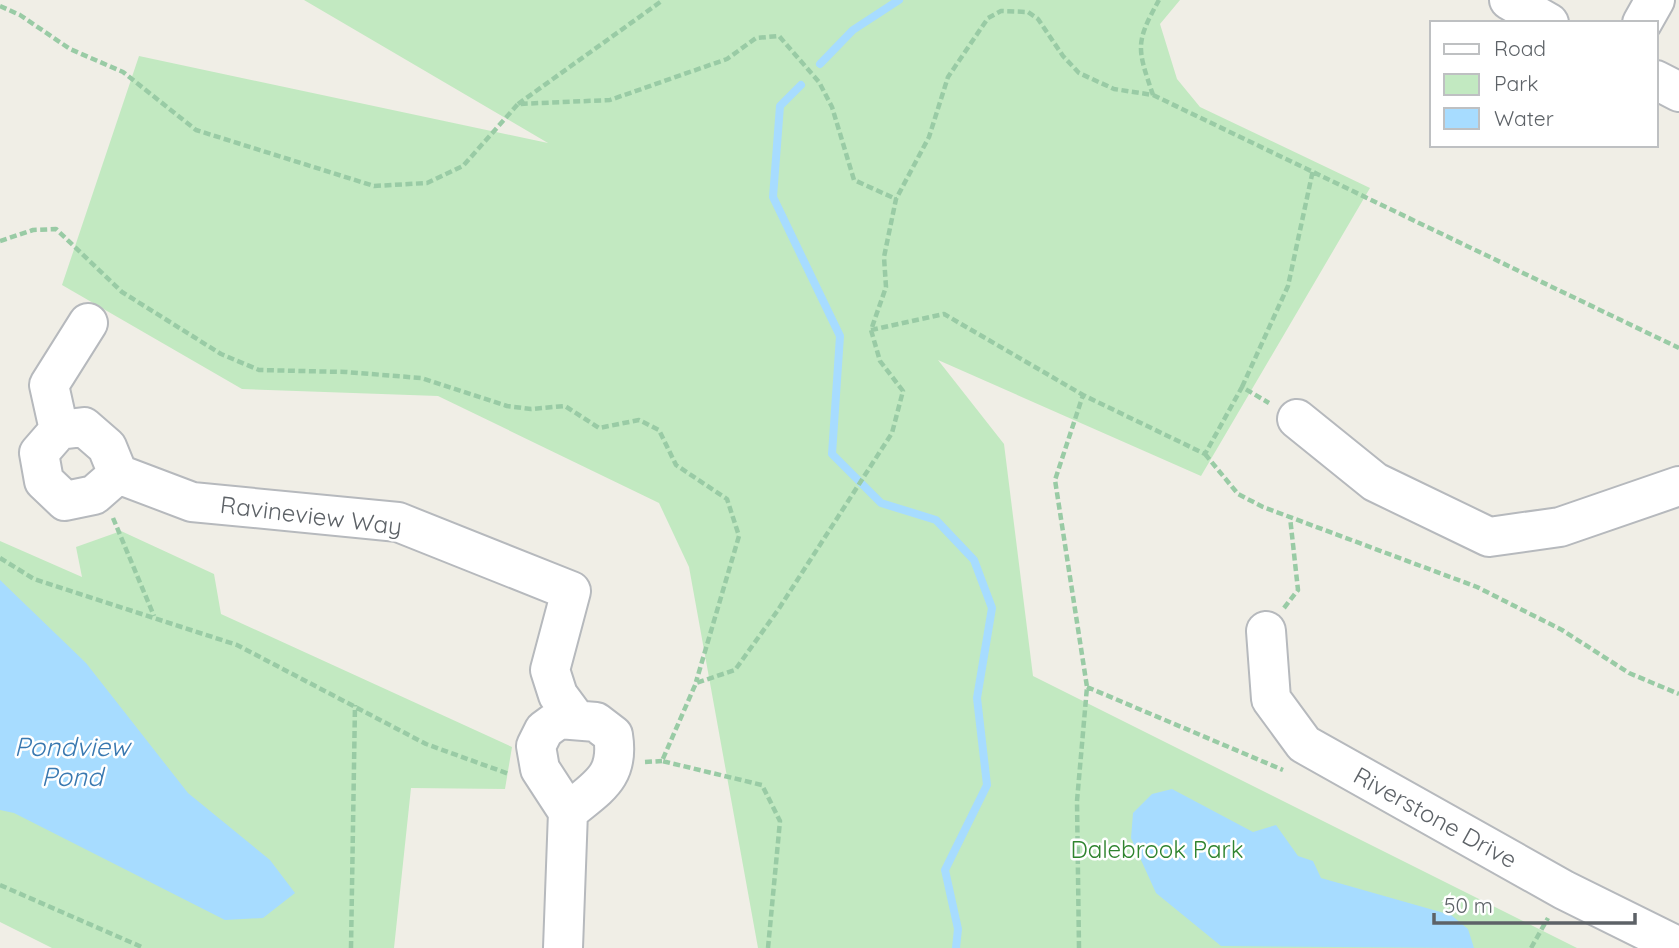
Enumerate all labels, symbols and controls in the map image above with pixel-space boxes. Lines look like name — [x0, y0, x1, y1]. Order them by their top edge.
legend — [1430, 21, 1658, 147]
text: Road — [1494, 35, 1546, 61]
text: Park — [1494, 70, 1538, 96]
text: Water — [1494, 105, 1554, 131]
street label: Ravineview Way — [219, 489, 404, 541]
water label: Pondview Pond — [14, 730, 132, 793]
street label: Riverstone Drive — [1349, 760, 1522, 874]
park label: Dalebrook Park — [1070, 834, 1244, 864]
scale bar — [1434, 881, 1635, 925]
text: 50 m — [1444, 892, 1493, 918]

